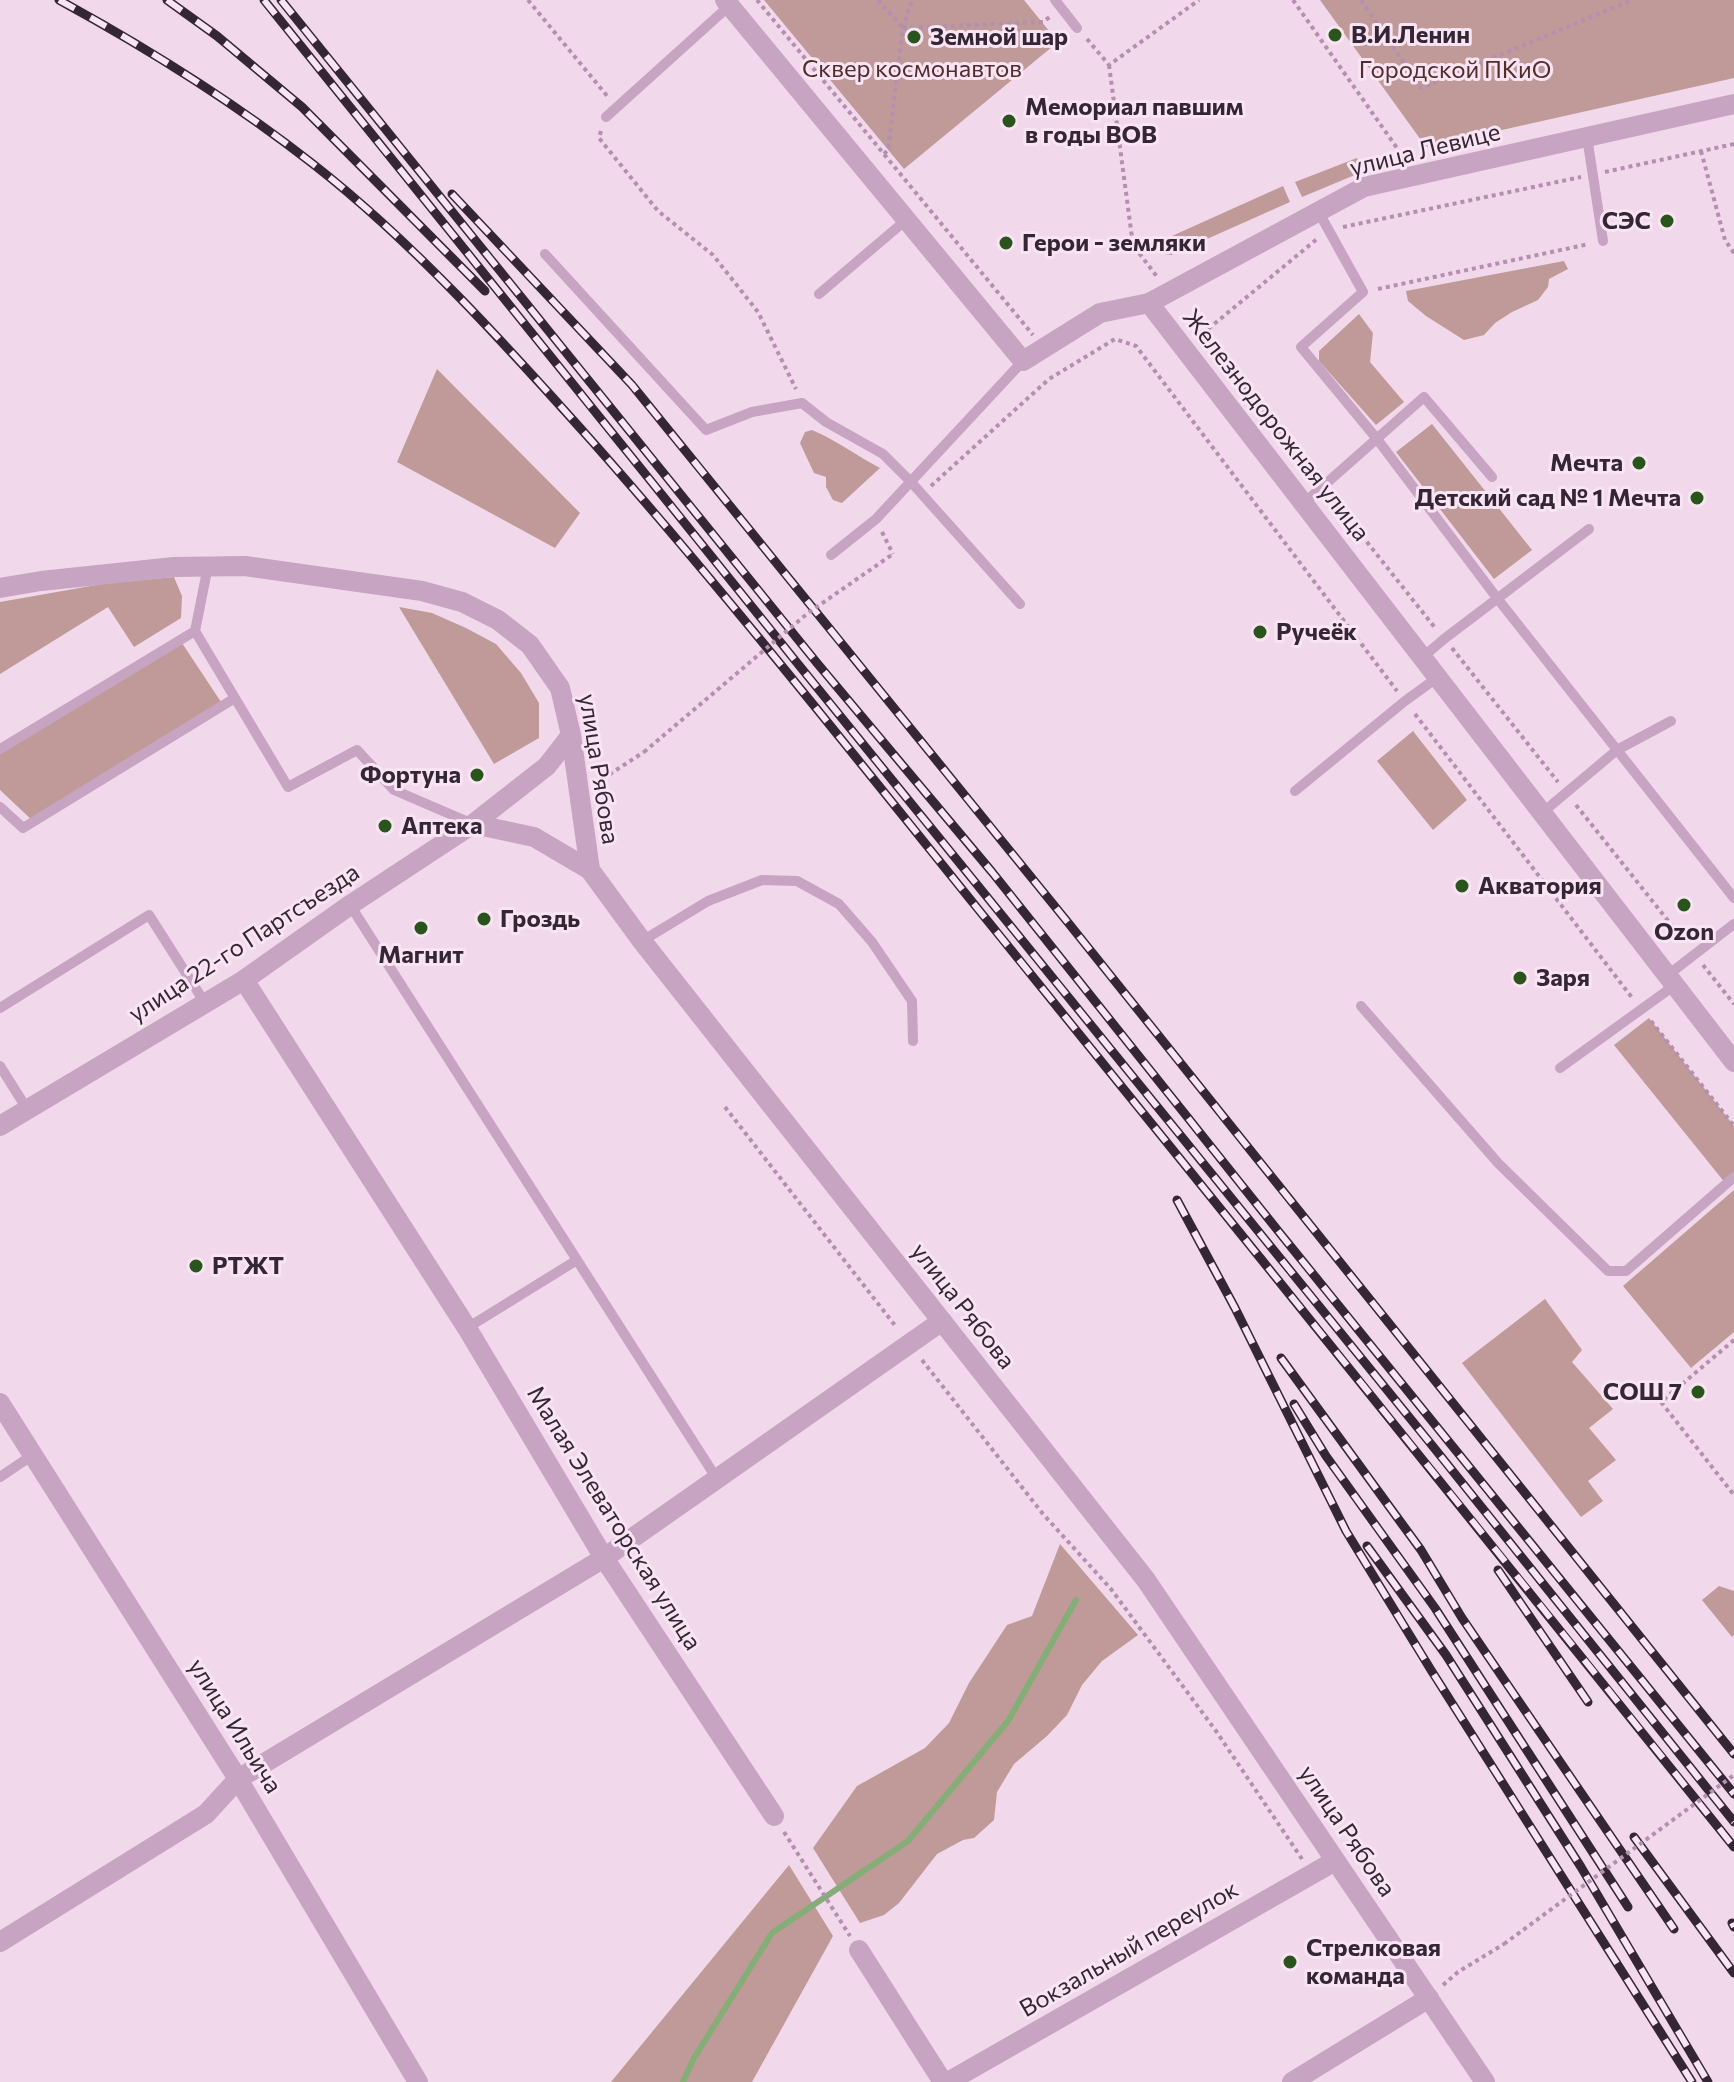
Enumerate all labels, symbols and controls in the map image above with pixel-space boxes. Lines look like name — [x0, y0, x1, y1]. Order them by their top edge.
place label: В.И.Ленин — [1351, 21, 1470, 49]
place label: Земной шар — [930, 23, 1068, 51]
marker: В.И.Ленин — [1326, 26, 1344, 44]
marker: Земной шар — [905, 28, 923, 46]
park label: Сквер космонавтов — [802, 55, 1022, 83]
park label: Городской ПКиО — [1359, 56, 1551, 84]
place label: Мемориал павшим в годы ВОВ — [1025, 93, 1244, 149]
marker: Мемориал павшим в годы ВОВ — [1000, 112, 1018, 130]
street label: улица Левице — [1347, 117, 1503, 183]
place label: СЭС — [1602, 207, 1651, 235]
marker: СЭС — [1658, 212, 1676, 230]
place label: Герои - земляки — [1022, 229, 1206, 257]
marker: Герои - земляки — [997, 234, 1015, 252]
street label: Железнодорожная улица — [1176, 303, 1376, 547]
place label: Мечта — [1550, 449, 1623, 477]
marker: Мечта — [1630, 454, 1648, 472]
place label: Детский сад № 1 Мечта — [1415, 484, 1681, 512]
marker: Детский сад № 1 Мечта — [1688, 489, 1706, 507]
place label: Ручеёк — [1276, 618, 1357, 646]
marker: Ручеёк — [1251, 623, 1269, 641]
street label: улица Рябова — [573, 692, 625, 846]
place label: Фортуна — [360, 761, 461, 789]
marker: Фортуна — [468, 766, 486, 784]
place label: Аптека — [401, 812, 482, 840]
marker: Аптека — [376, 817, 394, 835]
street label: улица 22-го Партсъезда — [123, 858, 365, 1028]
place label: Акватория — [1478, 872, 1602, 900]
marker: Акватория — [1453, 877, 1471, 895]
marker: Ozon — [1675, 896, 1693, 914]
place label: Гроздь — [500, 905, 580, 933]
marker: Гроздь — [475, 910, 493, 928]
place label: Ozon — [1654, 918, 1714, 946]
marker: Магнит — [412, 919, 430, 937]
place label: Магнит — [378, 941, 464, 969]
place label: Заря — [1536, 964, 1590, 992]
marker: Заря — [1511, 969, 1529, 987]
street label: улица Рябова — [905, 1237, 1021, 1375]
place label: РТЖТ — [212, 1252, 284, 1280]
marker: РТЖТ — [187, 1257, 205, 1275]
place label: СОШ 7 — [1603, 1378, 1682, 1406]
street label: Малая Элеваторская улица — [521, 1381, 707, 1655]
marker: СОШ 7 — [1689, 1383, 1707, 1401]
street label: улица Ильича — [182, 1653, 288, 1799]
street label: улица Рябова — [1293, 1760, 1401, 1902]
street label: Вокзальный переулок — [1015, 1875, 1243, 2023]
place label: Стрелковая команда — [1306, 1934, 1441, 1990]
marker: Стрелковая команда — [1281, 1953, 1299, 1971]

